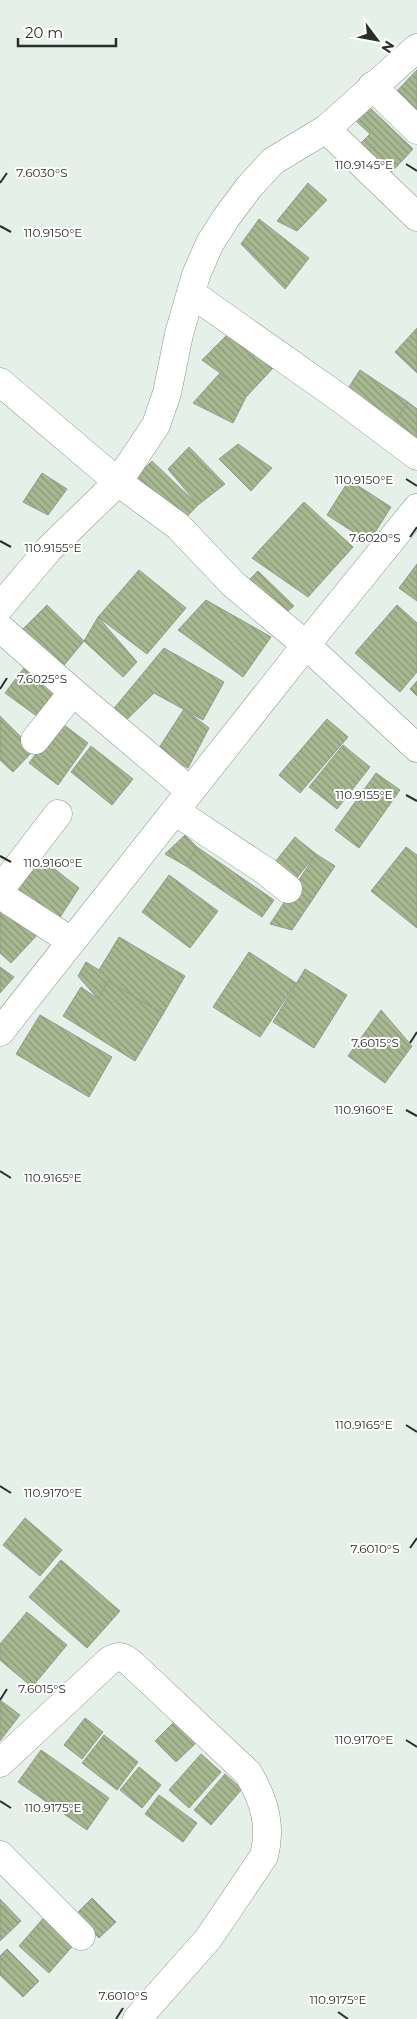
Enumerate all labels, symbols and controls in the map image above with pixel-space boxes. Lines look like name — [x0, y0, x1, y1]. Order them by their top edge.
scale bar — [18, 15, 115, 47]
north arrow — [352, 15, 402, 65]
text: 20 m — [25, 23, 63, 42]
text: N — [377, 37, 399, 56]
text: 110.9145°E — [335, 157, 393, 172]
text: 7.6030°S — [16, 165, 68, 180]
text: 110.9150°E — [24, 225, 82, 240]
text: 110.9150°E — [335, 472, 393, 487]
text: 7.6020°S — [349, 530, 401, 545]
text: 110.9155°E — [24, 540, 82, 555]
text: 7.6025°S — [17, 671, 67, 686]
text: 110.9155°E — [335, 787, 393, 802]
text: 110.9160°E — [24, 855, 83, 870]
text: 7.6015°S — [351, 1035, 399, 1050]
text: 110.9160°E — [335, 1102, 394, 1117]
text: 110.9165°E — [24, 1170, 82, 1185]
text: 110.9165°E — [335, 1417, 393, 1432]
text: 110.9170°E — [24, 1485, 82, 1500]
text: 7.6010°S — [350, 1541, 400, 1556]
text: 7.6015°S — [18, 1681, 66, 1696]
text: 110.9170°E — [335, 1732, 393, 1747]
text: 110.9175°E — [24, 1800, 82, 1815]
text: 7.6010°S — [98, 1988, 148, 2003]
text: 110.9175°E — [309, 1992, 367, 2007]

